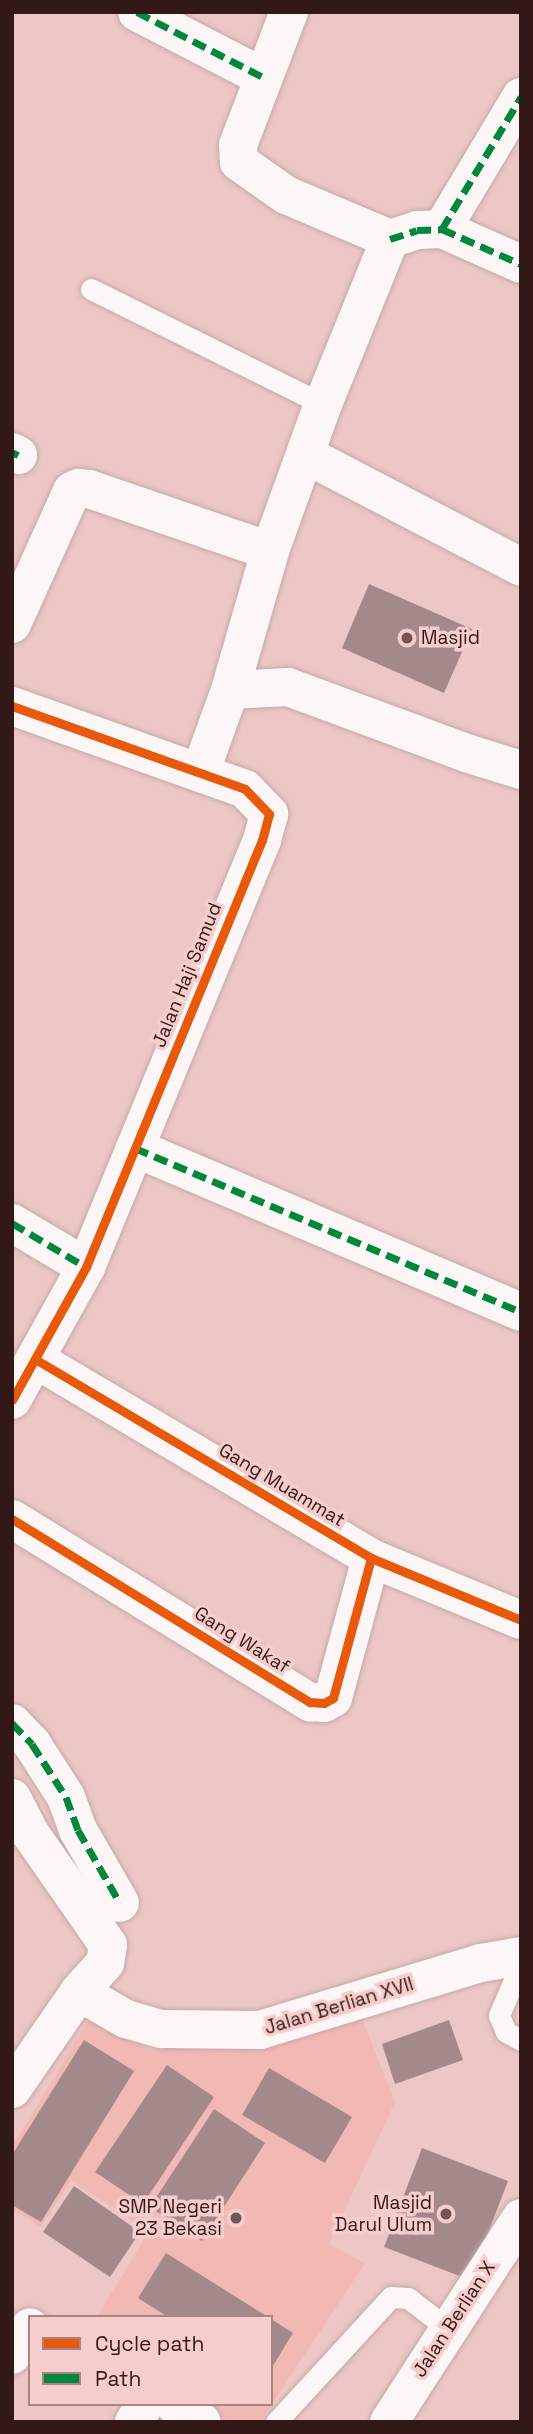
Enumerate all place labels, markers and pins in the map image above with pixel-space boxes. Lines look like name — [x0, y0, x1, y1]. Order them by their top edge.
place label: Masjid — [421, 627, 480, 649]
marker: Masjid — [399, 630, 415, 646]
place label: Masjid Darul Ulum — [335, 2192, 432, 2236]
place label: SMP Negeri 23 Bekasi — [118, 2196, 222, 2240]
marker: Masjid Darul Ulum — [438, 2206, 454, 2222]
marker: SMP Negeri 23 Bekasi — [228, 2210, 244, 2226]

